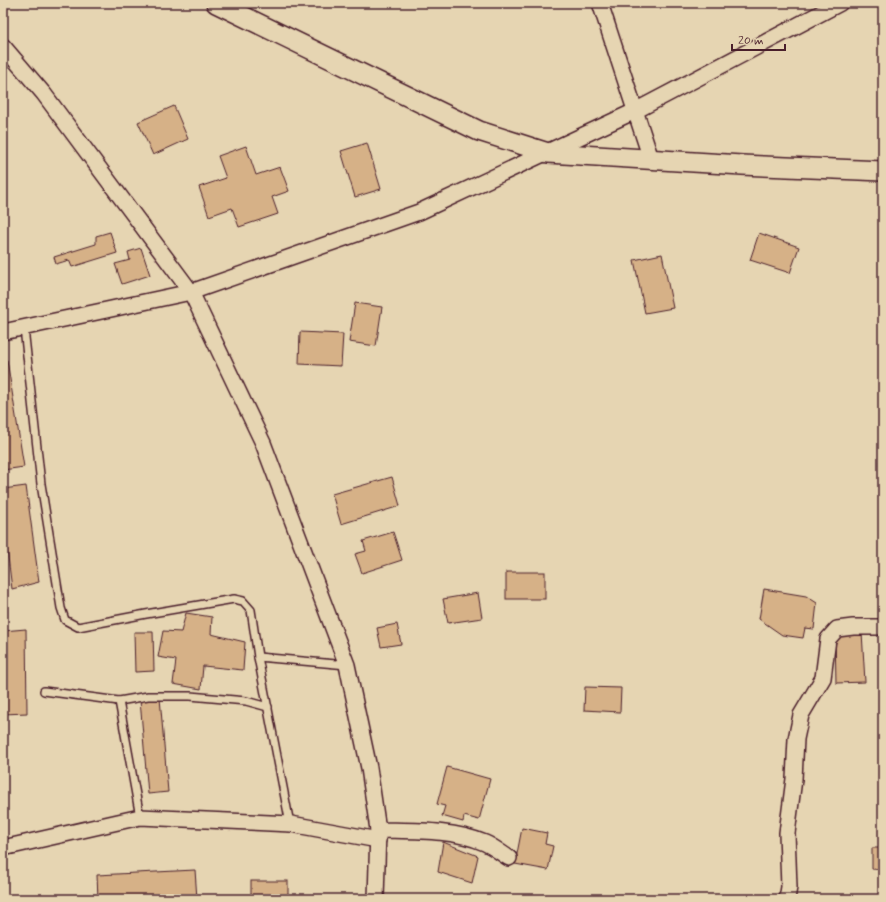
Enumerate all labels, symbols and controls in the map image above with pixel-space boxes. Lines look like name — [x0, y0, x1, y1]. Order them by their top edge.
scale bar — [732, 26, 785, 52]
text: 20 m — [738, 33, 764, 49]

